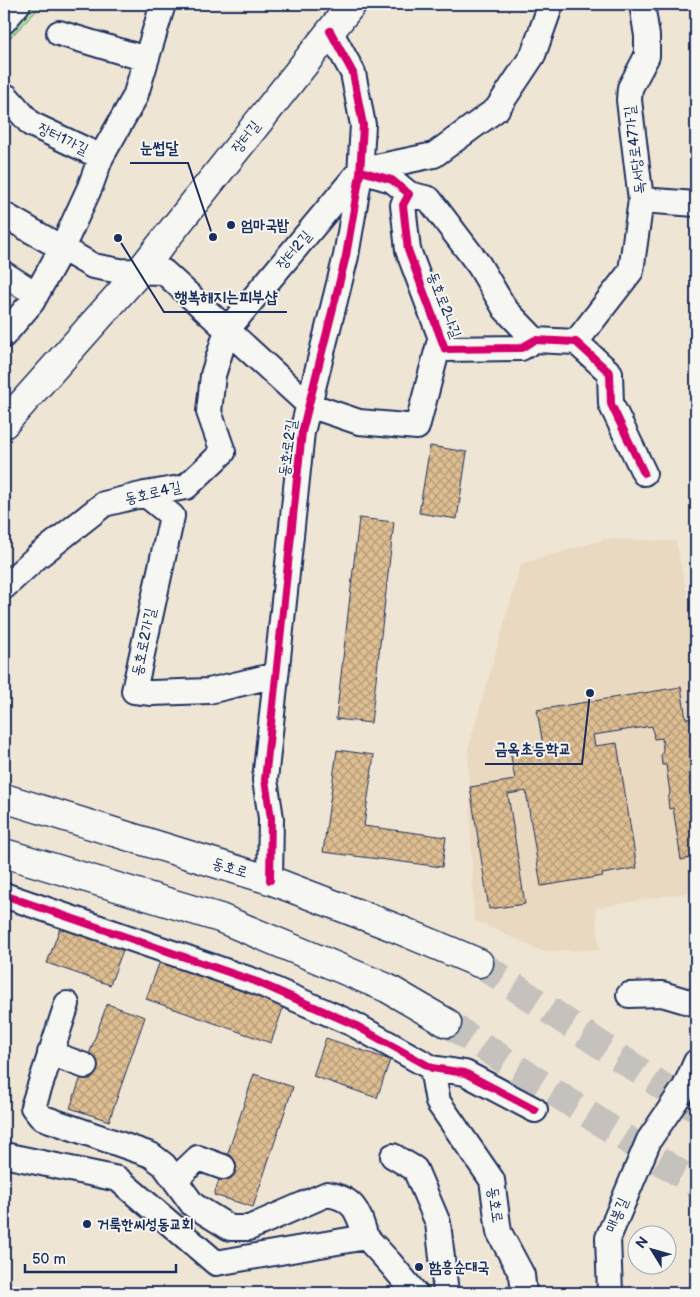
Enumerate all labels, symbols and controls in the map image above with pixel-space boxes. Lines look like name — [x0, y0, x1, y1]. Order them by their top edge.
street label: 독서당로47가길 — [620, 105, 650, 195]
street label: 장터길 — [227, 117, 265, 157]
street label: 장터1가길 — [35, 119, 91, 159]
callout: 눈썹달 — [130, 132, 188, 163]
text: 눈썹달 — [140, 139, 178, 158]
place label: 엄마국밥 — [241, 216, 289, 235]
marker: 엄마국밥 — [225, 219, 237, 231]
street label: 장터2길 — [272, 227, 316, 273]
street label: 동호로2나길 — [423, 269, 465, 341]
callout: 행복해지는피부샵 — [164, 281, 287, 312]
text: 행복해지는피부샵 — [174, 288, 278, 307]
street label: 동호로2길 — [275, 418, 301, 478]
street label: 동호로4길 — [123, 477, 183, 509]
street label: 동호로2가길 — [128, 606, 160, 678]
callout: 금옥초등학교 — [485, 733, 582, 764]
text: 금옥초등학교 — [494, 740, 572, 759]
street label: 동호로 — [210, 854, 250, 882]
street label: 동호로 — [483, 1186, 507, 1224]
street label: 매봉길 — [601, 1195, 633, 1235]
place label: 거룩한씨성동교회 — [97, 1215, 194, 1234]
marker: 거룩한씨성동교회 — [81, 1218, 93, 1230]
north arrow — [628, 1224, 678, 1274]
text: N — [632, 1233, 652, 1252]
scale bar — [25, 1242, 176, 1274]
text: 50 m — [32, 1250, 66, 1269]
place label: 함흥순대국 — [428, 1258, 489, 1277]
marker: 함흥순대국 — [413, 1261, 425, 1273]

